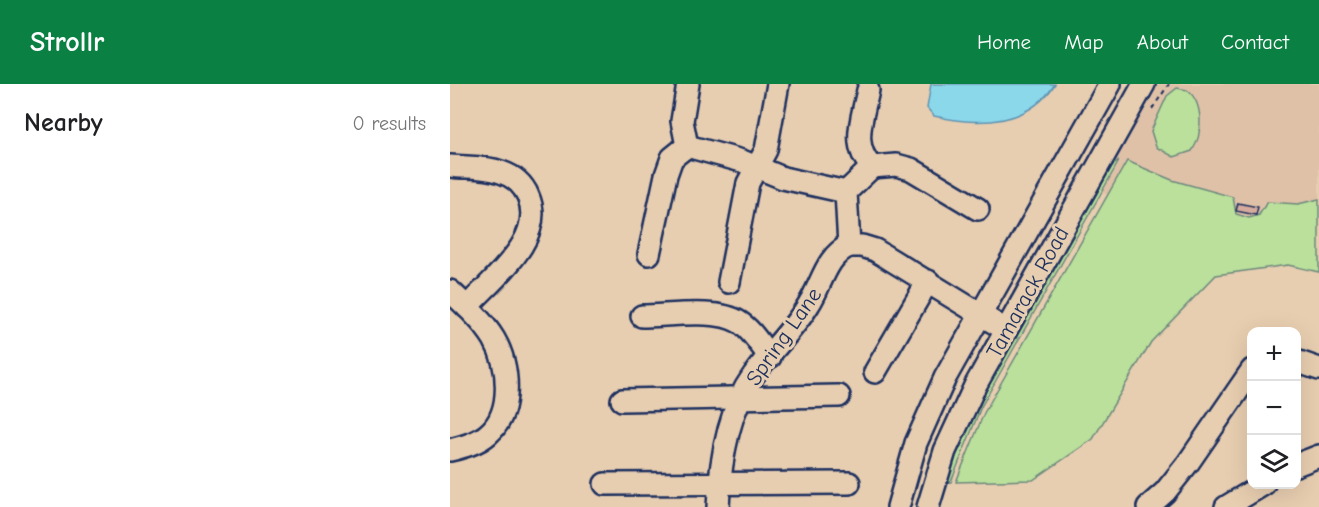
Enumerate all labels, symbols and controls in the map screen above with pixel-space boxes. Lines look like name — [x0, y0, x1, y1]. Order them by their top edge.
text: Strollr — [30, 26, 104, 58]
text: Home — [977, 30, 1031, 54]
text: Map — [1064, 30, 1104, 54]
text: About — [1137, 30, 1188, 54]
text: Contact — [1221, 30, 1289, 54]
text: Nearby — [24, 108, 103, 138]
text: 0 results — [353, 112, 426, 135]
street label: Tamarack Road — [981, 222, 1075, 363]
street label: Spring Lane — [741, 282, 827, 391]
map controls — [1247, 327, 1301, 489]
button: + — [1247, 327, 1301, 381]
button: − — [1247, 381, 1301, 435]
button: layers — [1247, 435, 1301, 489]

